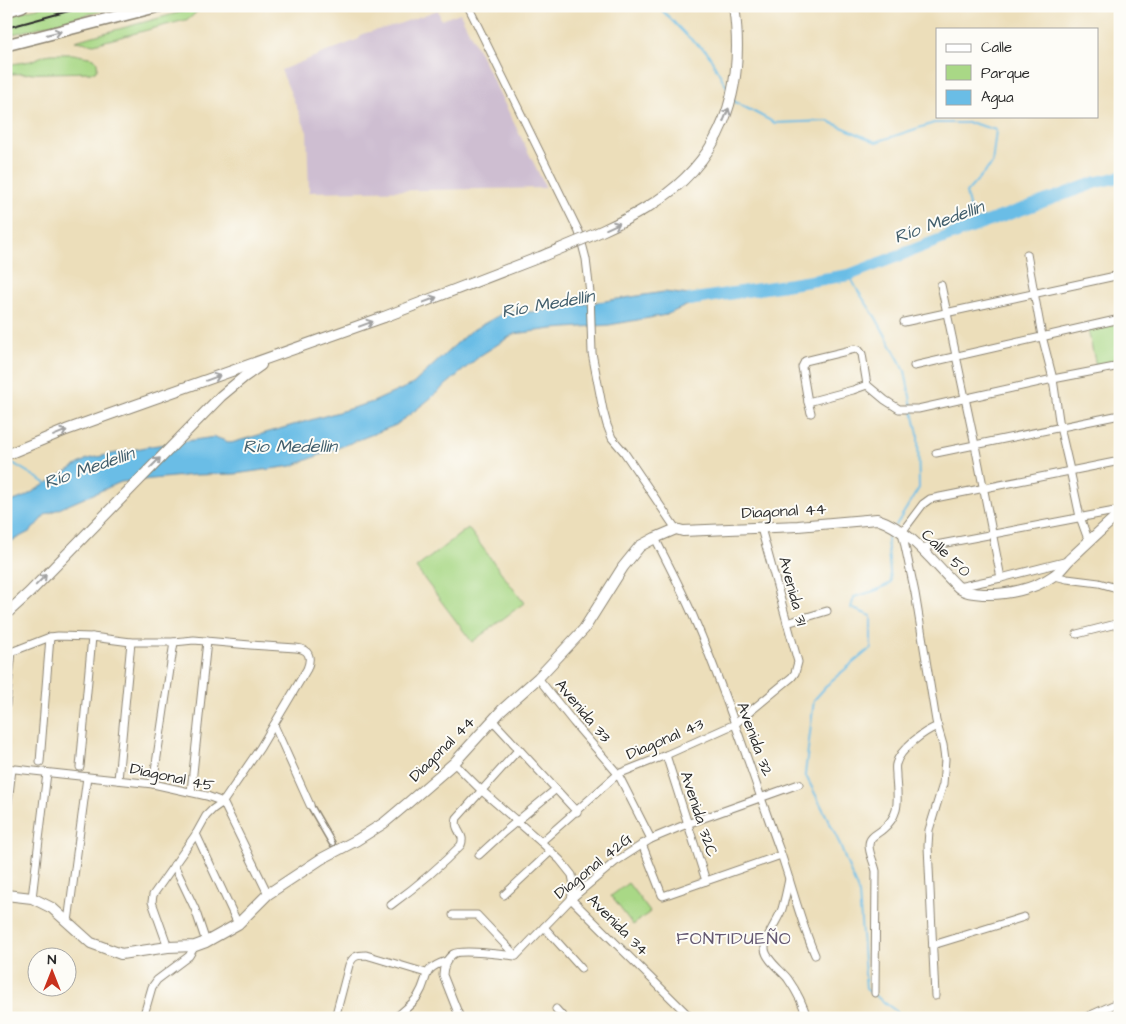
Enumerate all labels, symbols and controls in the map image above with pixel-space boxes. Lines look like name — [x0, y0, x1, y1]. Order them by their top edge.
one-way arrow — [45, 28, 61, 37]
legend — [936, 28, 1098, 118]
text: Calle — [981, 37, 1012, 58]
text: Parque — [981, 63, 1030, 84]
text: Agua — [981, 87, 1014, 109]
one-way arrow — [721, 108, 731, 123]
water label: Río Medellín — [891, 194, 989, 250]
one-way arrow — [605, 220, 620, 230]
water label: Río Medellín — [500, 283, 598, 324]
one-way arrow — [422, 294, 437, 303]
one-way arrow — [358, 319, 373, 328]
one-way arrow — [205, 373, 220, 382]
one-way arrow — [52, 428, 67, 437]
water label: Rio Medellin — [243, 434, 339, 459]
water label: Río Medellín — [41, 440, 139, 495]
one-way arrow — [148, 458, 160, 470]
street label: Diagonal 44 — [741, 498, 827, 525]
street label: Calle 50 — [916, 524, 976, 582]
street label: Avenida 31 — [773, 554, 813, 628]
one-way arrow — [35, 573, 47, 586]
street label: Avenida 33 — [550, 675, 616, 747]
street label: Avenida 32 — [731, 699, 779, 779]
street label: Diagonal 44 — [404, 711, 481, 788]
street label: Diagonal 43 — [623, 713, 708, 766]
street label: Diagonal 45 — [128, 757, 217, 798]
street label: Avenida 32C — [675, 768, 723, 860]
street label: Diagonal 42G — [549, 828, 637, 905]
street label: Avenida 34 — [582, 889, 654, 961]
district label: FONTIDUEÑO — [676, 926, 792, 951]
north arrow — [28, 946, 78, 996]
text: N — [48, 950, 57, 970]

